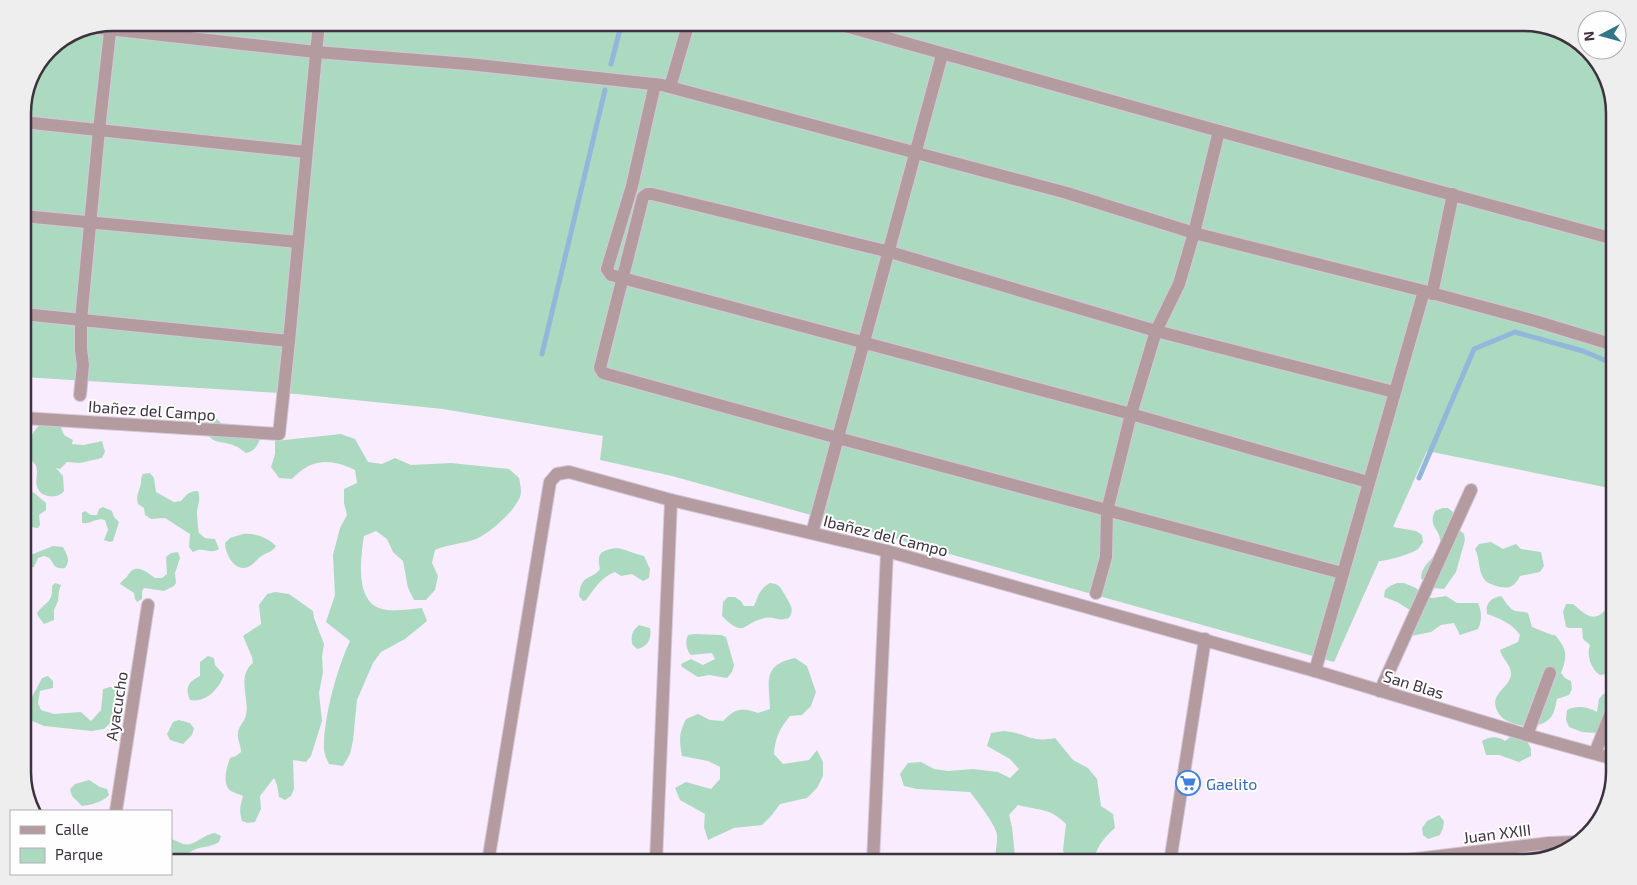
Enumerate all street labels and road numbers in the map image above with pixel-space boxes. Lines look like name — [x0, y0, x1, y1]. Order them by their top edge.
street label: Ibañez del Campo — [88, 396, 216, 424]
street label: Ibañez del Campo — [822, 510, 950, 560]
street label: San Blas — [1381, 666, 1447, 702]
street label: Ayacucho — [101, 670, 131, 742]
street label: Juan XXIII — [1462, 819, 1532, 847]

